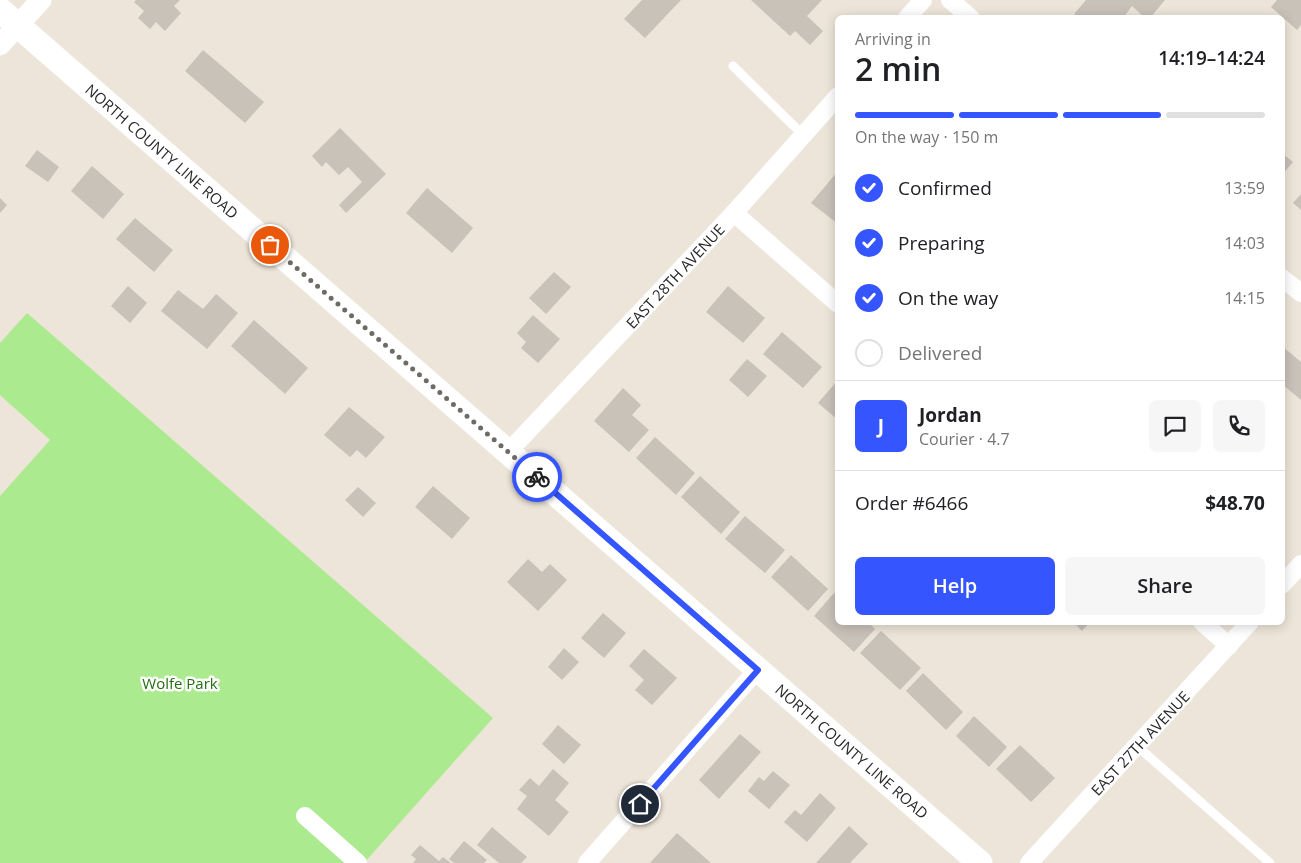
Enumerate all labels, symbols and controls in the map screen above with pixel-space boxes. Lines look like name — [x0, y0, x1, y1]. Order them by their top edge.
text: Arriving in — [855, 28, 931, 50]
text: 14:19–14:24 — [1158, 45, 1265, 71]
text: 2 min — [855, 47, 941, 90]
street label: NORTH COUNTY LINE ROAD — [81, 79, 243, 223]
text: On the way · 150 m — [855, 126, 998, 148]
icon: check — [855, 174, 883, 202]
text: Confirmed — [898, 175, 992, 201]
text: 13:59 — [1224, 177, 1265, 199]
street label: EAST 28TH AVENUE — [621, 219, 729, 333]
pin — [249, 224, 291, 266]
icon: check — [855, 229, 883, 257]
text: Preparing — [898, 230, 985, 256]
icon: bag — [256, 231, 284, 259]
text: 14:03 — [1224, 232, 1265, 254]
icon: check — [855, 284, 883, 312]
text: On the way — [898, 285, 998, 311]
text: 14:15 — [1224, 287, 1265, 309]
text: Delivered — [898, 340, 982, 366]
button: chat — [1149, 400, 1201, 452]
button: phone — [1213, 400, 1265, 452]
text: Jordan — [919, 402, 982, 428]
text: J — [878, 413, 884, 439]
text: Courier · 4.7 — [919, 428, 1010, 450]
courier — [512, 452, 562, 502]
icon: bike — [523, 463, 551, 491]
text: Order #6466 — [855, 490, 968, 516]
text: $48.70 — [1205, 490, 1265, 516]
button: Help — [855, 557, 1055, 615]
button: Share — [1065, 557, 1265, 615]
park label: Wolfe Park — [142, 673, 218, 693]
street label: NORTH COUNTY LINE ROAD — [771, 679, 933, 823]
street label: EAST 27TH AVENUE — [1086, 686, 1194, 800]
pin — [619, 783, 661, 825]
icon: home — [626, 790, 654, 818]

